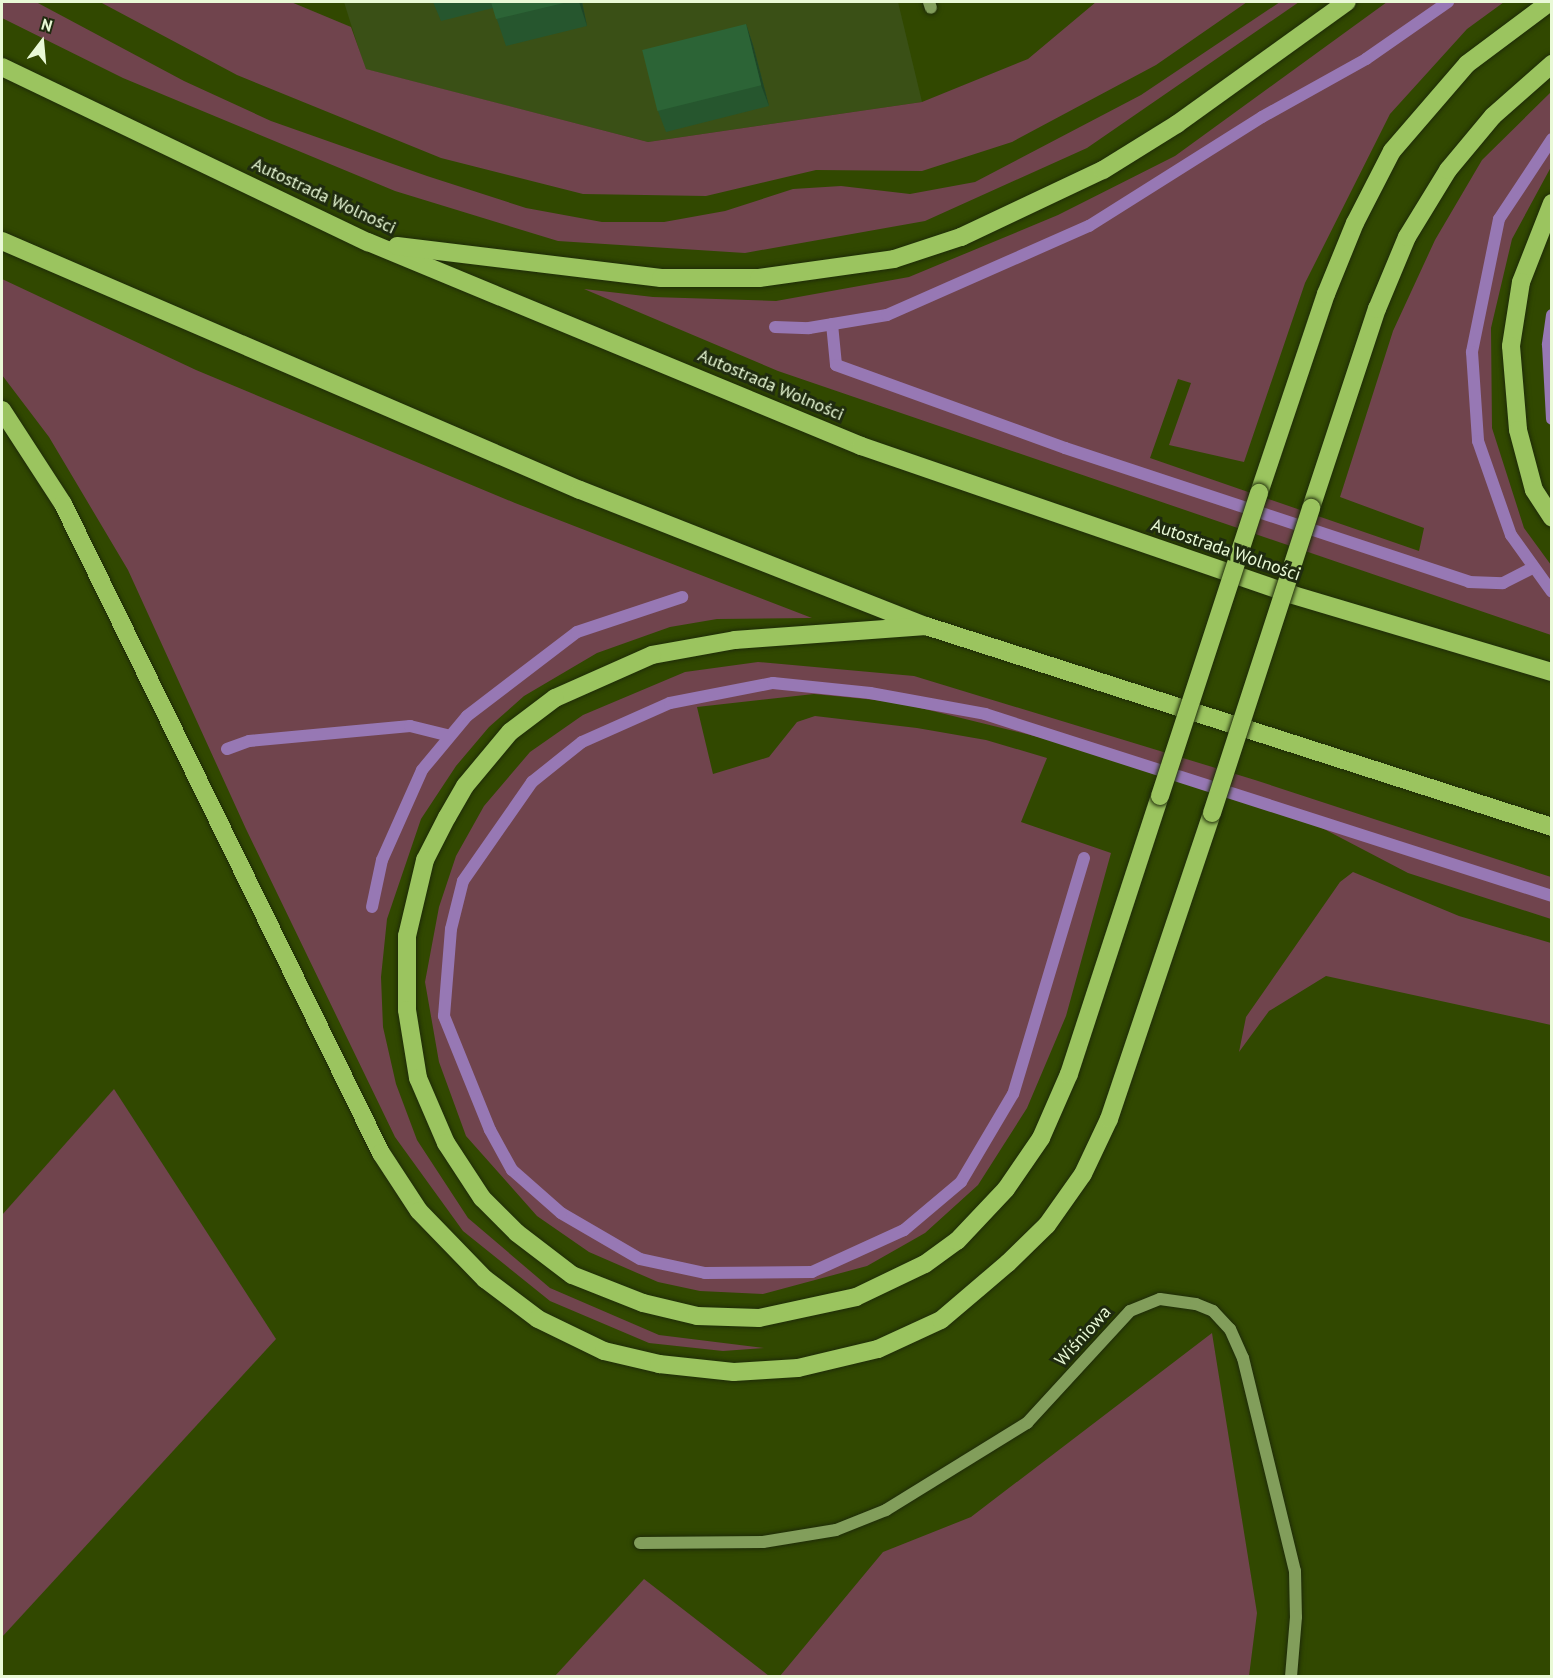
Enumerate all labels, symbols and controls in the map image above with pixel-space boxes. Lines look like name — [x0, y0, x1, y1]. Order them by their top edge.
north arrow — [12, 12, 72, 72]
text: N — [39, 14, 55, 36]
street label: Autostrada Wolności — [248, 153, 400, 239]
street label: Autostrada Wolności — [695, 344, 847, 426]
street label: Autostrada Wolności — [1148, 514, 1304, 586]
street label: Wiśniowa — [1050, 1301, 1116, 1371]

